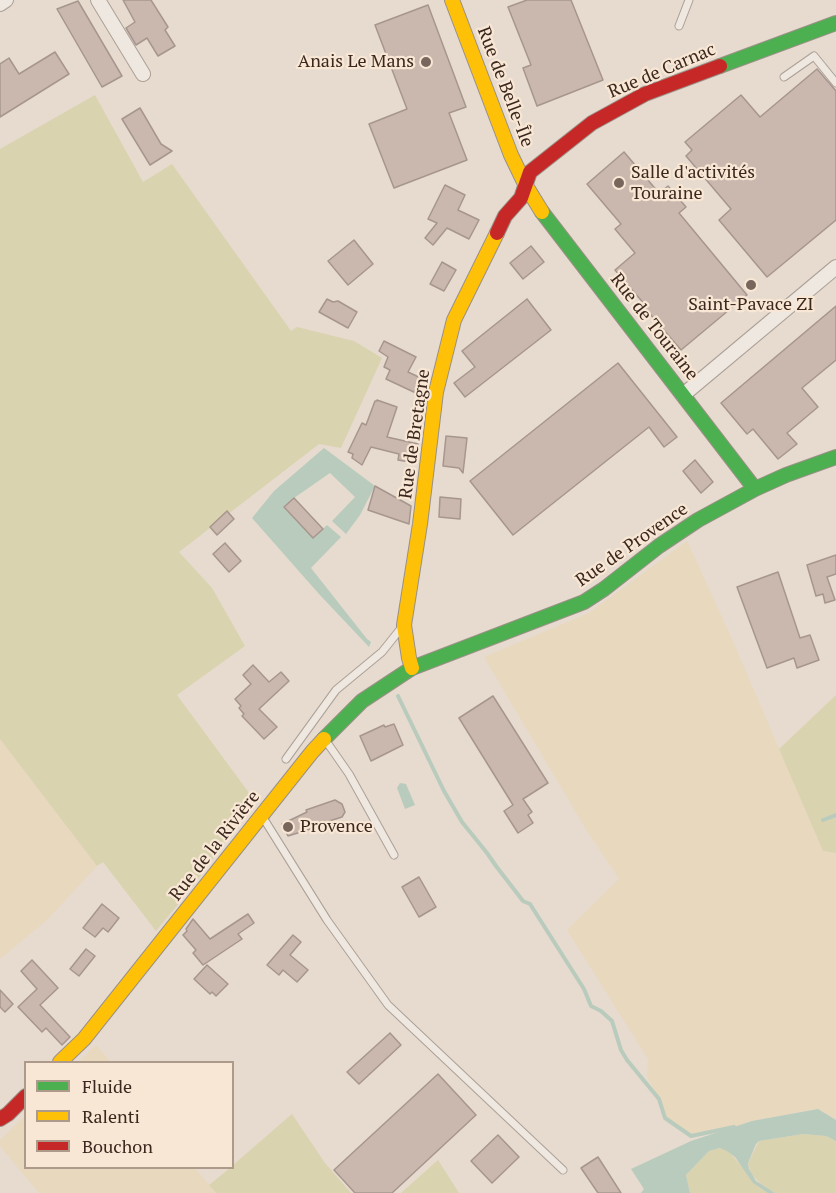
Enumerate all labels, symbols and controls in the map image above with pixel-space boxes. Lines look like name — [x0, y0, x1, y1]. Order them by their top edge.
street label: Rue de Belle-Île — [472, 24, 538, 150]
street label: Rue de Carnac — [605, 39, 719, 103]
place label: Anais Le Mans — [298, 51, 414, 73]
marker: Anais Le Mans — [419, 55, 433, 69]
place label: Salle d'activités Touraine — [631, 162, 755, 204]
marker: Salle d'activités Touraine — [612, 176, 626, 190]
street label: Rue de Touraine — [605, 269, 703, 385]
marker: Saint-Pavace ZI — [744, 278, 758, 292]
place label: Saint-Pavace ZI — [688, 294, 814, 316]
street label: Rue de Bretagne — [395, 368, 435, 500]
street label: Rue de Provence — [572, 498, 692, 592]
street label: Rue de la Rivière — [165, 787, 265, 905]
place label: Provence — [300, 816, 373, 838]
marker: Provence — [281, 820, 295, 834]
legend — [24, 1061, 234, 1169]
text: Fluide — [82, 1074, 132, 1098]
text: Ralenti — [82, 1104, 140, 1128]
text: Bouchon — [82, 1134, 153, 1158]

